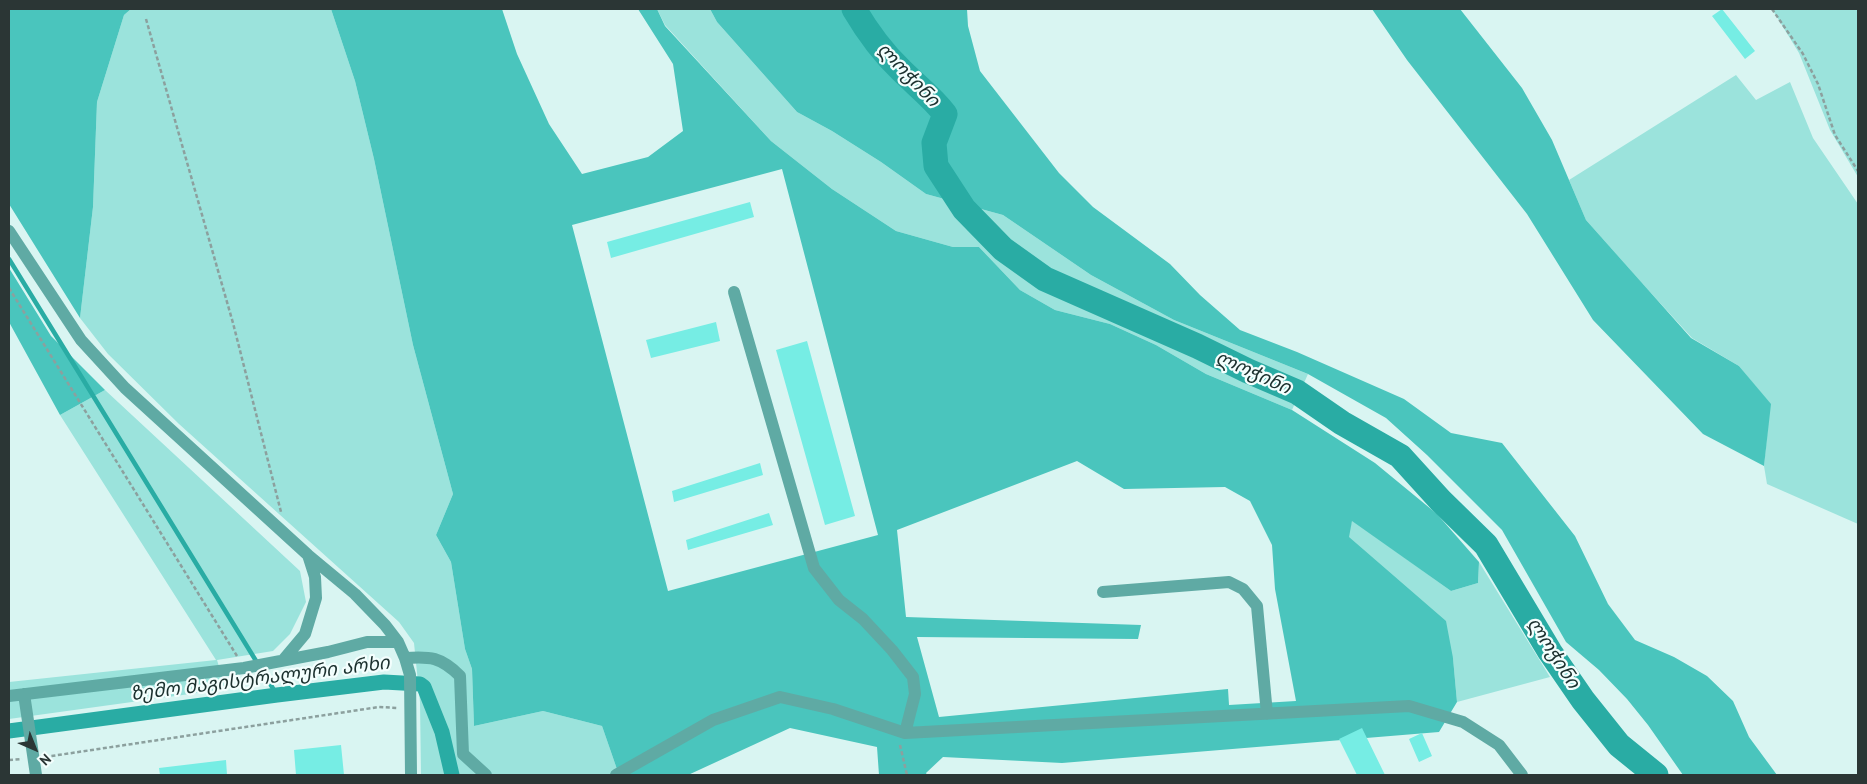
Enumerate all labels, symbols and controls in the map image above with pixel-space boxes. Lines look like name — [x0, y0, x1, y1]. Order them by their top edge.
water label: ლოჭინი — [872, 38, 944, 112]
water label: ლოჭინი — [1212, 346, 1294, 400]
water label: ლოჭინი — [1522, 613, 1584, 693]
water label: ზემო მაგისტრალური არხი — [129, 652, 391, 706]
north arrow — [10, 724, 60, 774]
text: N — [36, 750, 55, 769]

